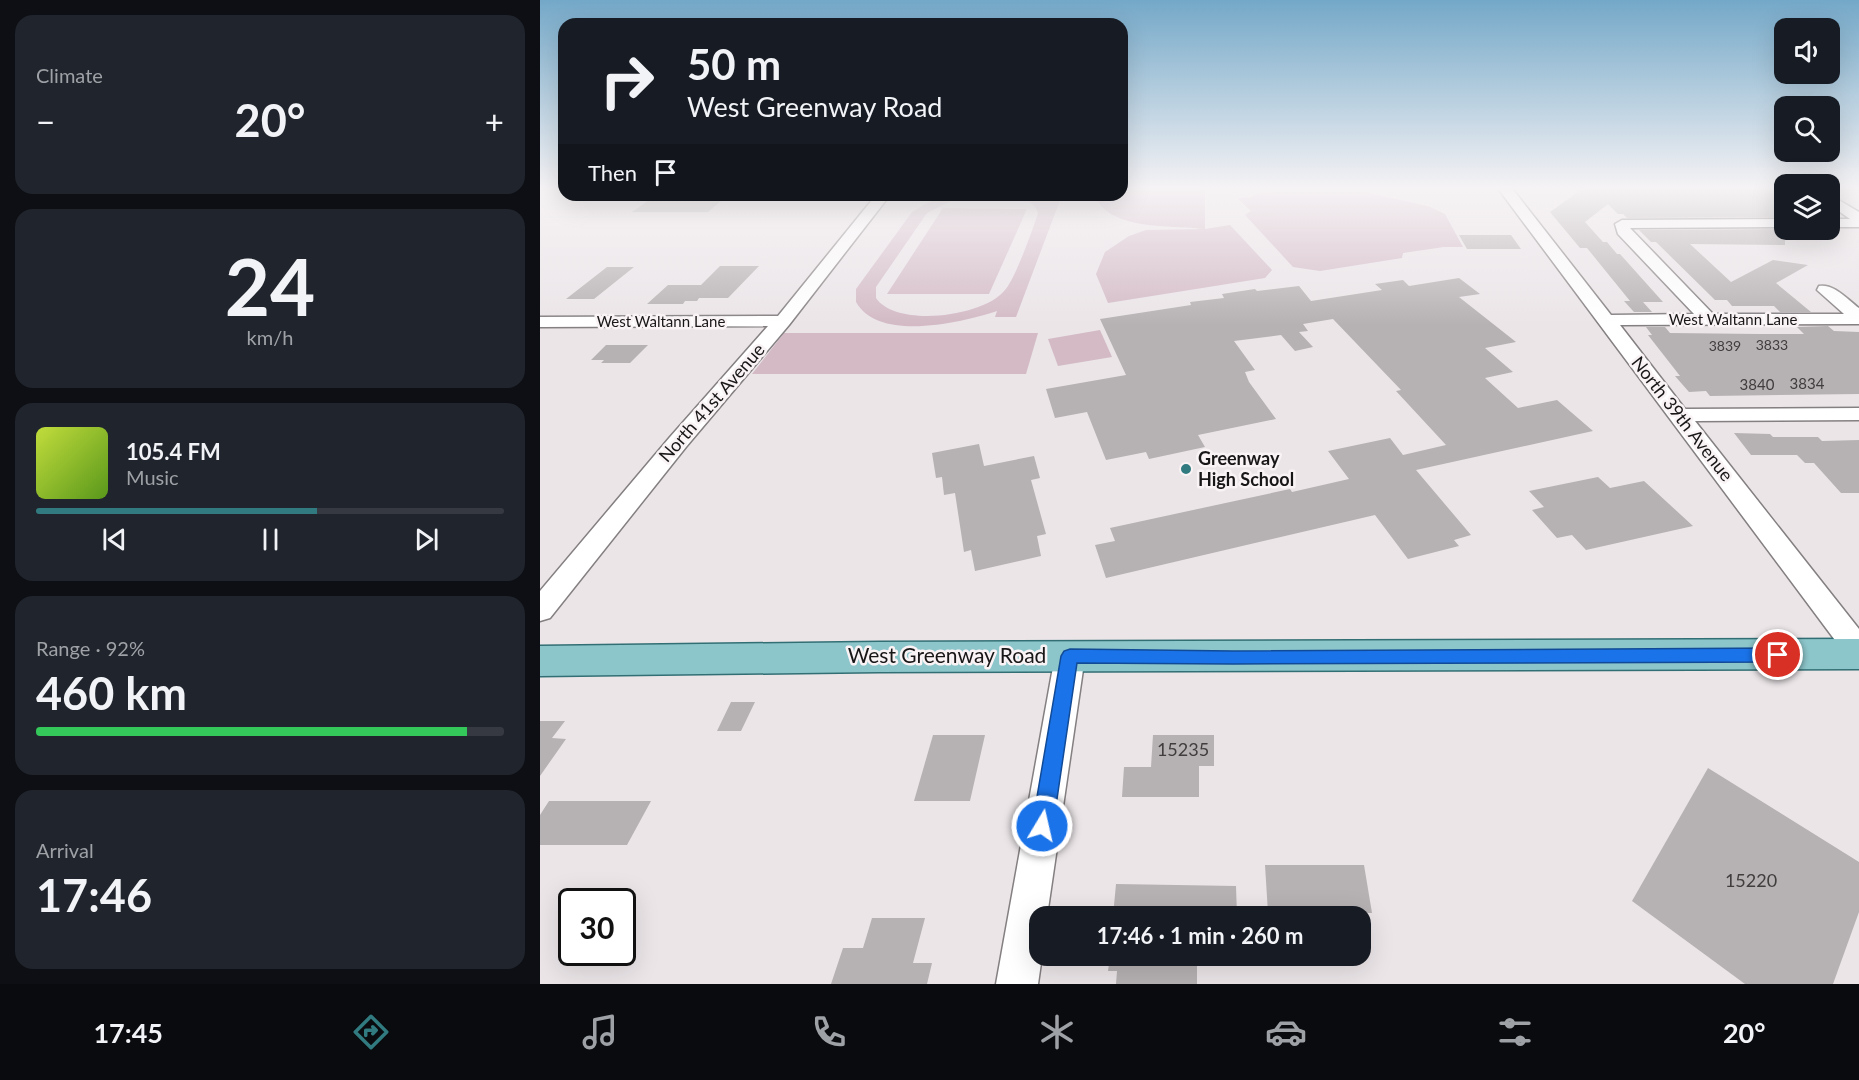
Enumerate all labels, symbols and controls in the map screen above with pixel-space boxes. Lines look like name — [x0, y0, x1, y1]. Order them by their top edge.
map controls — [1774, 18, 1840, 240]
button: sound — [1774, 18, 1840, 84]
text: 50 m — [687, 39, 781, 89]
icon: right — [588, 42, 666, 120]
text: Climate — [36, 63, 103, 87]
text: West Greenway Road — [687, 90, 942, 123]
text: 20° — [235, 93, 305, 147]
button: search — [1774, 96, 1840, 162]
text: − — [36, 101, 55, 141]
text: + — [485, 101, 504, 141]
icon: arrive — [649, 156, 682, 189]
text: Then — [588, 159, 637, 186]
button: layers — [1774, 174, 1840, 240]
text: 24 — [225, 239, 315, 333]
street label: West Waltann Lane — [1669, 310, 1797, 328]
street label: West Waltann Lane — [597, 312, 725, 330]
text: km/h — [247, 325, 293, 349]
house number: 3833 — [1756, 336, 1788, 353]
house number: 3839 — [1709, 337, 1741, 354]
street label: North 41st Avenue — [654, 339, 769, 466]
street label: North 39th Avenue — [1627, 352, 1738, 485]
house number: 3834 — [1790, 374, 1825, 392]
house number: 3840 — [1740, 375, 1775, 393]
text: 105.4 FM — [126, 438, 221, 465]
place label: Greenway High School — [1198, 447, 1294, 490]
marker: Greenway High School — [1179, 462, 1193, 476]
text: Music — [126, 465, 179, 489]
icon: previous — [98, 523, 131, 556]
icon: pause — [254, 523, 287, 556]
icon: next — [410, 523, 443, 556]
pin — [1752, 629, 1803, 680]
text: Range · 92% — [36, 636, 145, 660]
icon: arrive — [1761, 638, 1794, 671]
street label: West Greenway Road — [848, 642, 1046, 667]
text: 460 km — [36, 666, 187, 720]
house number: 15235 — [1157, 738, 1209, 760]
position arrow — [1010, 794, 1074, 858]
text: Arrival — [36, 838, 94, 862]
text: 17:46 — [36, 868, 152, 922]
house number: 15220 — [1725, 869, 1777, 891]
speed limit sign: 30 — [558, 888, 636, 966]
text: 17:46 · 1 min · 260 m — [1097, 922, 1303, 949]
icon: directions — [350, 1011, 392, 1053]
icon: music — [579, 1011, 621, 1053]
icon: phone — [808, 1011, 850, 1053]
icon: climate — [1036, 1011, 1078, 1053]
icon: car — [1265, 1011, 1307, 1053]
icon: filters — [1494, 1011, 1536, 1053]
text: 17:45 — [93, 1016, 163, 1049]
text: 20° — [1723, 1016, 1765, 1049]

